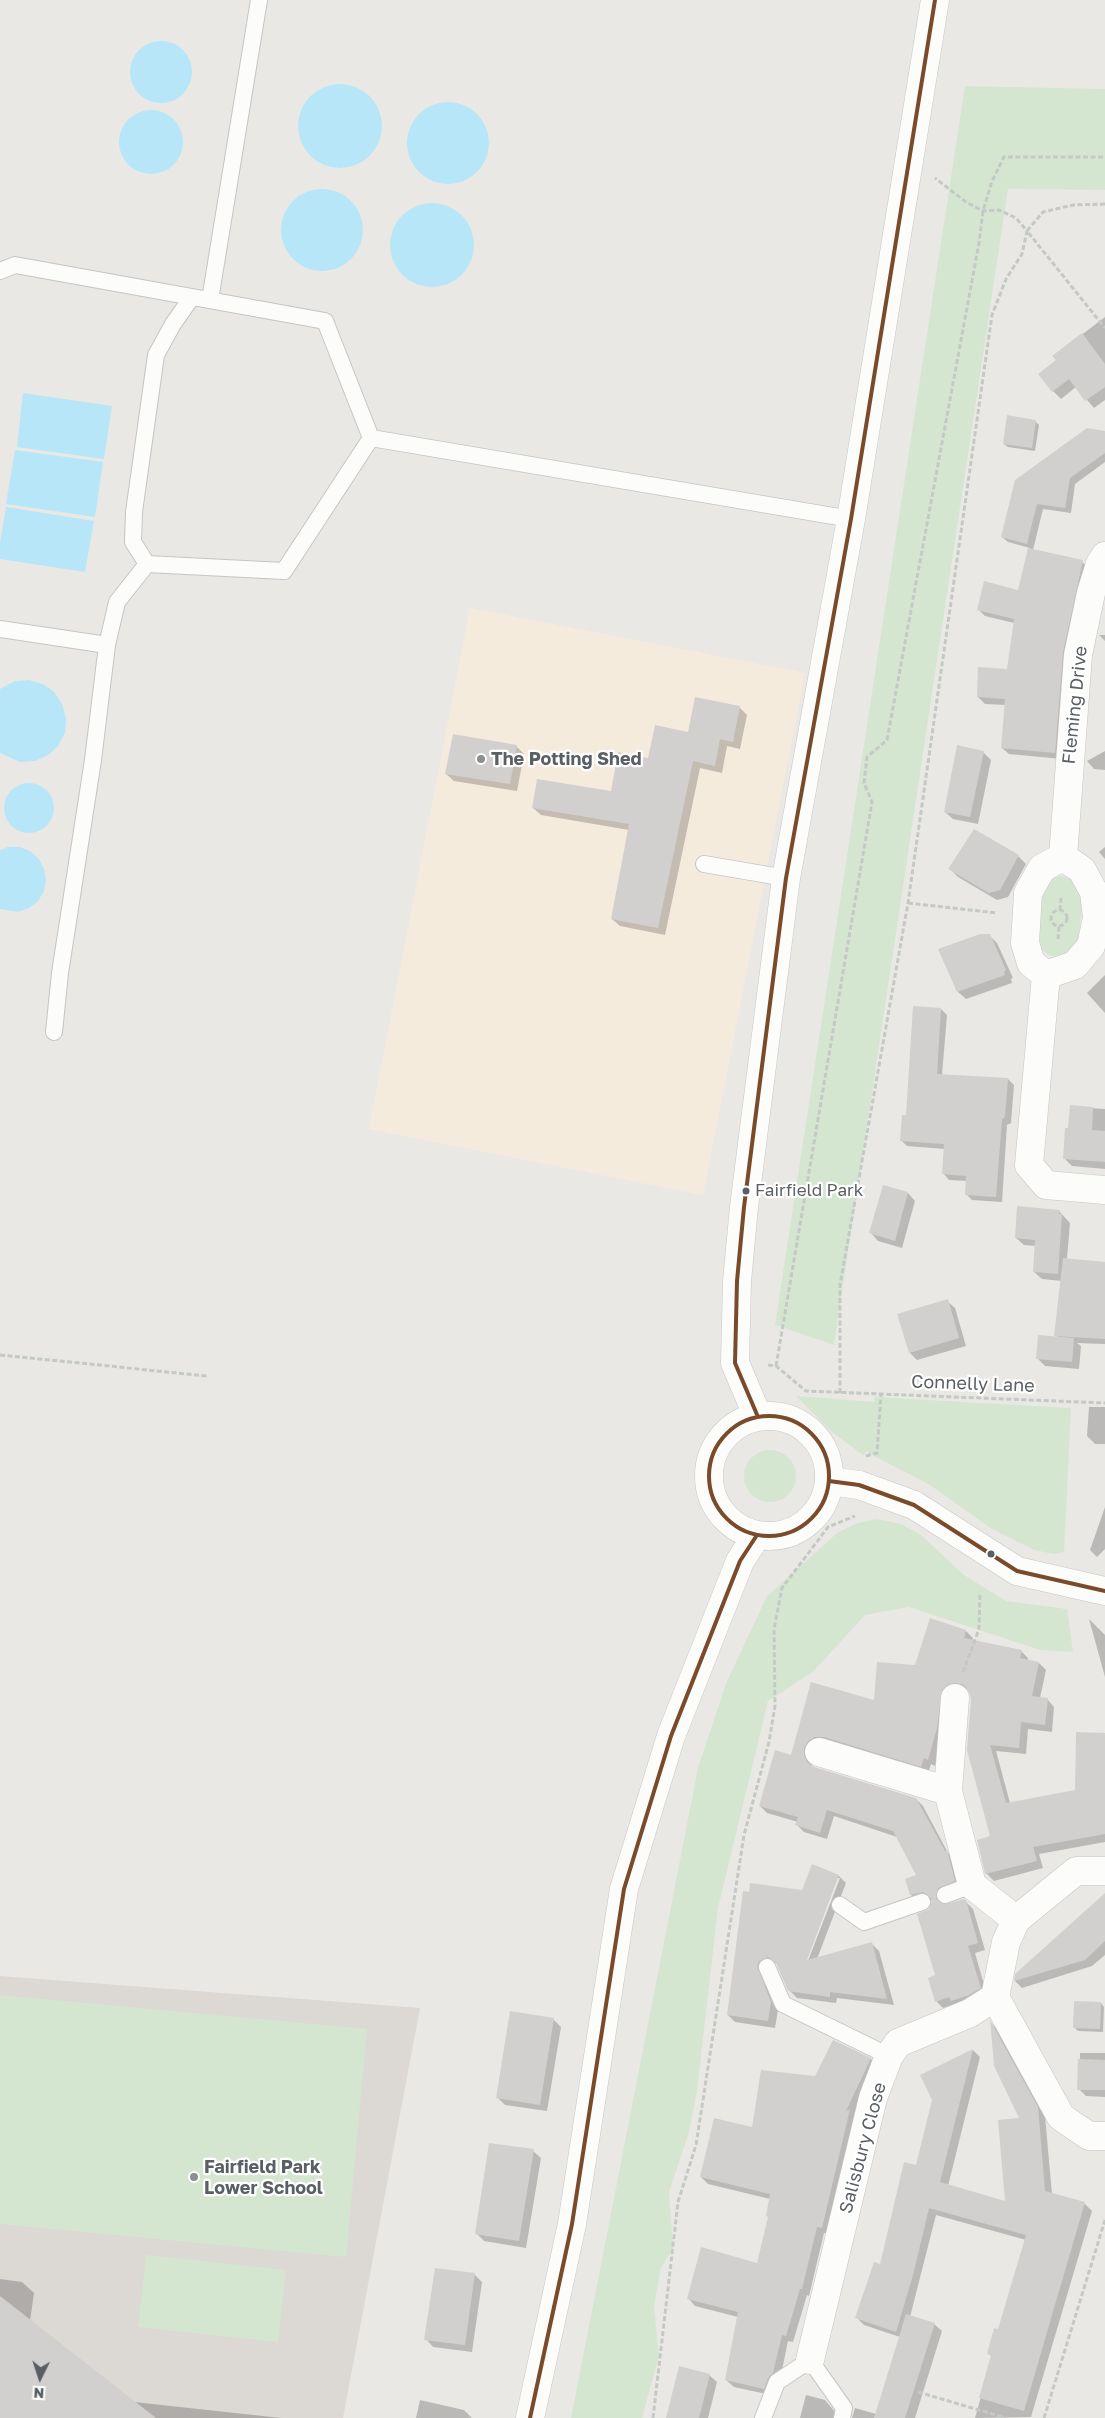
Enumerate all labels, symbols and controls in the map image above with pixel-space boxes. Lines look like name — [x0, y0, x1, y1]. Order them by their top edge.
street label: Fleming Drive — [1058, 645, 1092, 765]
place label: The Potting Shed — [491, 748, 642, 770]
marker: The Potting Shed — [475, 753, 487, 765]
place label: Fairfield Park — [755, 1181, 863, 1201]
marker: Fairfield Park — [741, 1186, 751, 1196]
street label: Connelly Lane — [911, 1371, 1035, 1397]
unlabelled marker — [986, 1549, 996, 1559]
street label: Salisbury Close — [835, 2080, 891, 2216]
place label: Fairfield Park Lower School — [204, 2156, 323, 2198]
marker: Fairfield Park Lower School — [188, 2171, 200, 2183]
north arrow — [15, 2353, 65, 2403]
text: N — [33, 2385, 45, 2402]

